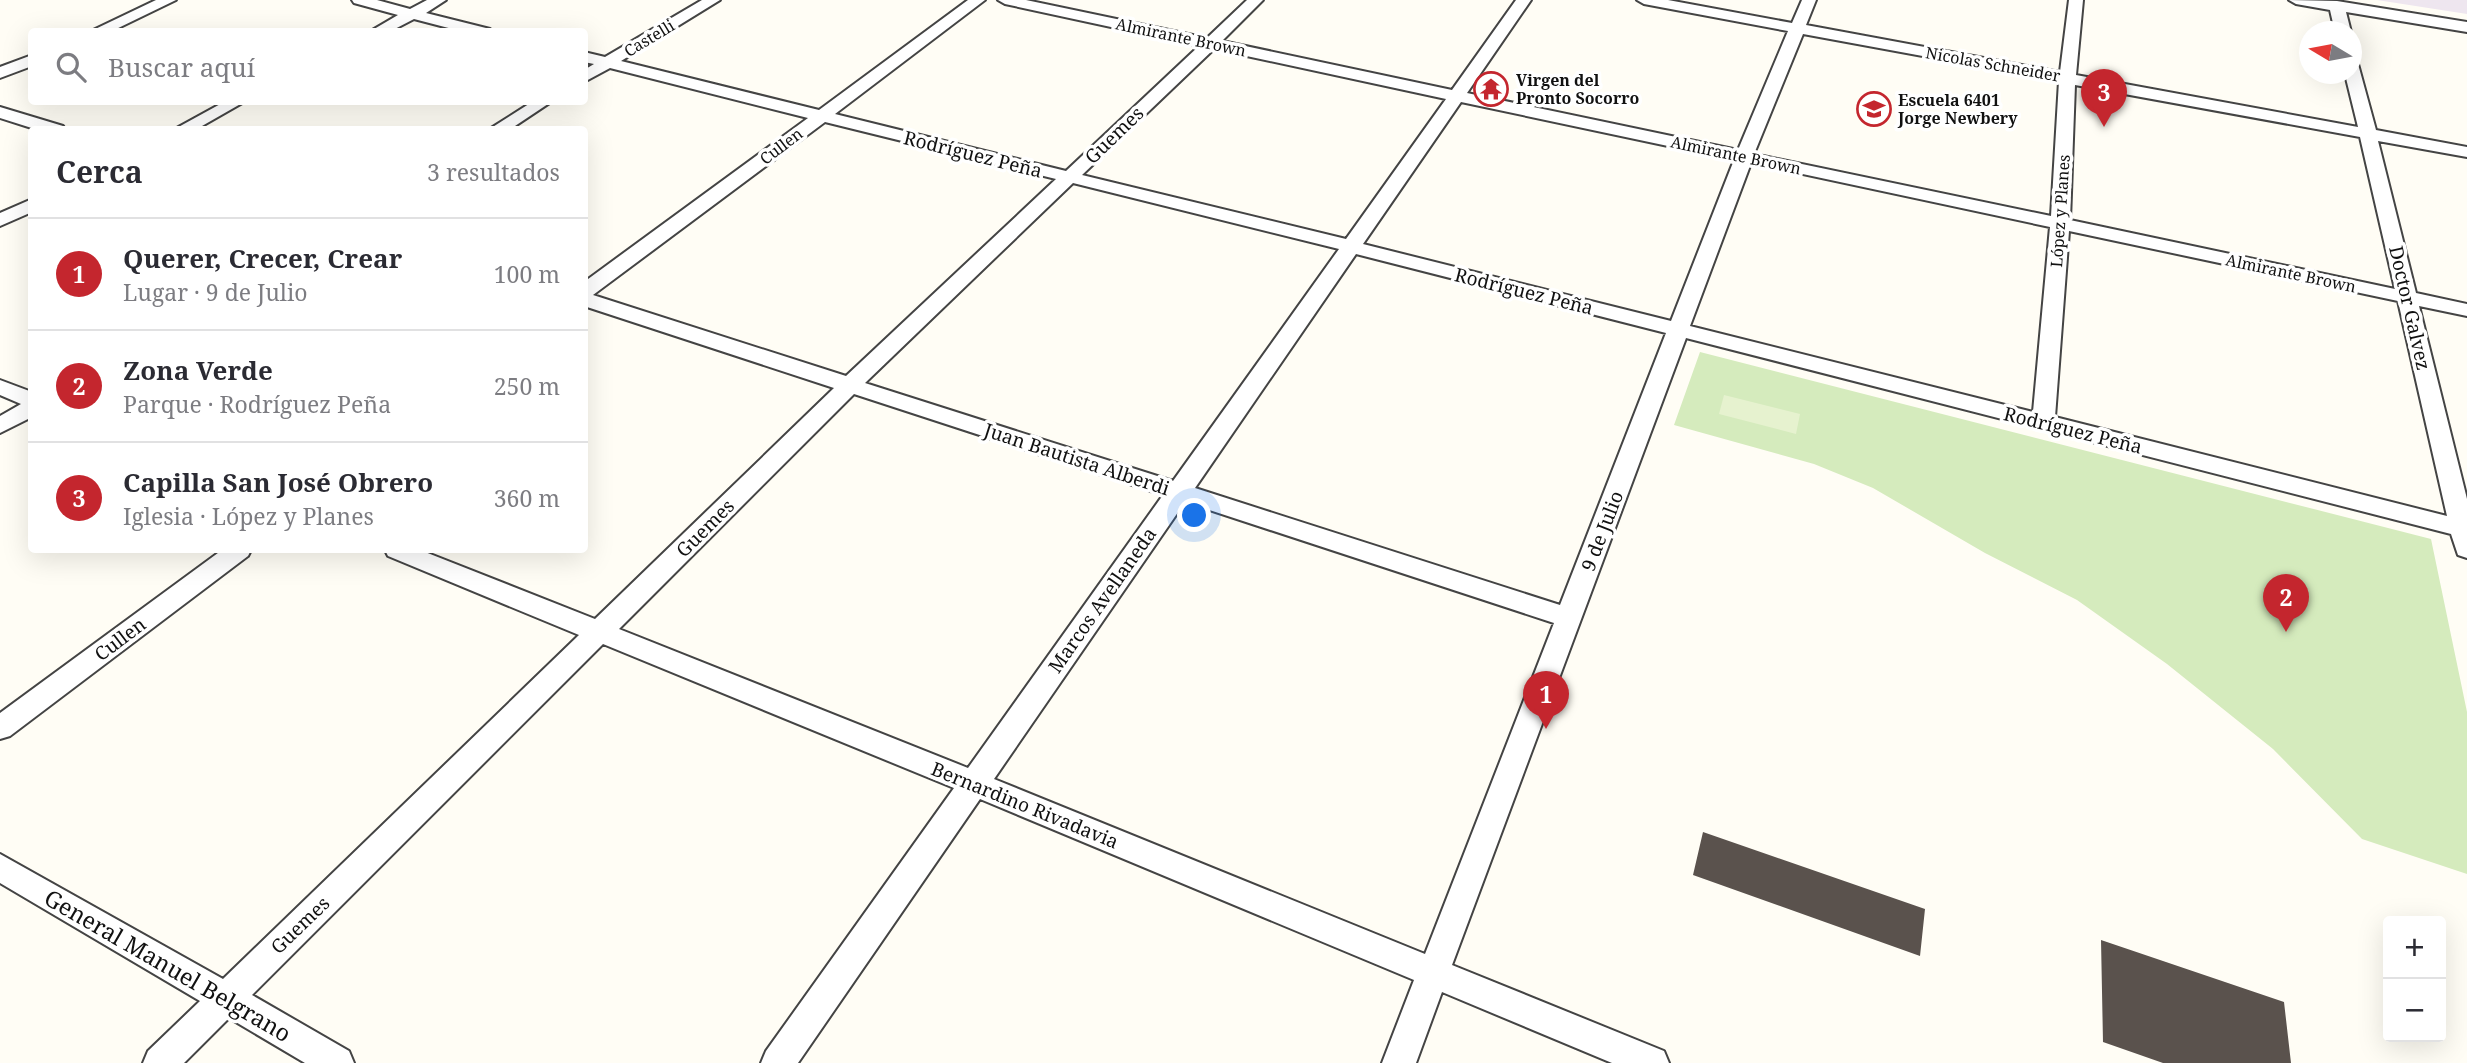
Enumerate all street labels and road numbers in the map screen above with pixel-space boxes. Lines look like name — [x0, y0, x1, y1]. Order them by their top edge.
street label: Almirante Brown — [1114, 12, 1248, 62]
street label: Castelli — [620, 14, 678, 62]
street label: Nicolas Schneider — [1924, 41, 2063, 87]
street label: Guemes — [1079, 100, 1149, 170]
street label: Cullen — [755, 123, 807, 169]
street label: Rodríguez Peña — [901, 124, 1045, 184]
street label: Almirante Brown — [1669, 130, 1803, 180]
street label: López y Planes — [2045, 154, 2075, 268]
street label: Doctor Galvez — [2383, 243, 2437, 373]
street label: Almirante Brown — [2224, 248, 2358, 298]
street label: Rodríguez Peña — [1452, 261, 1596, 321]
street label: Rodríguez Peña — [2001, 400, 2145, 460]
street label: Juan Bautista Alberdi — [980, 416, 1173, 501]
street label: 9 de Julio — [1575, 487, 1629, 575]
street label: Guemes — [670, 493, 740, 563]
street label: Marcos Avellaneda — [1042, 522, 1162, 678]
street label: Cullen — [89, 611, 151, 667]
street label: Bernardino Rivadavia — [928, 756, 1122, 854]
street label: General Manuel Belgrano — [39, 881, 297, 1049]
street label: Guemes — [265, 890, 335, 960]

